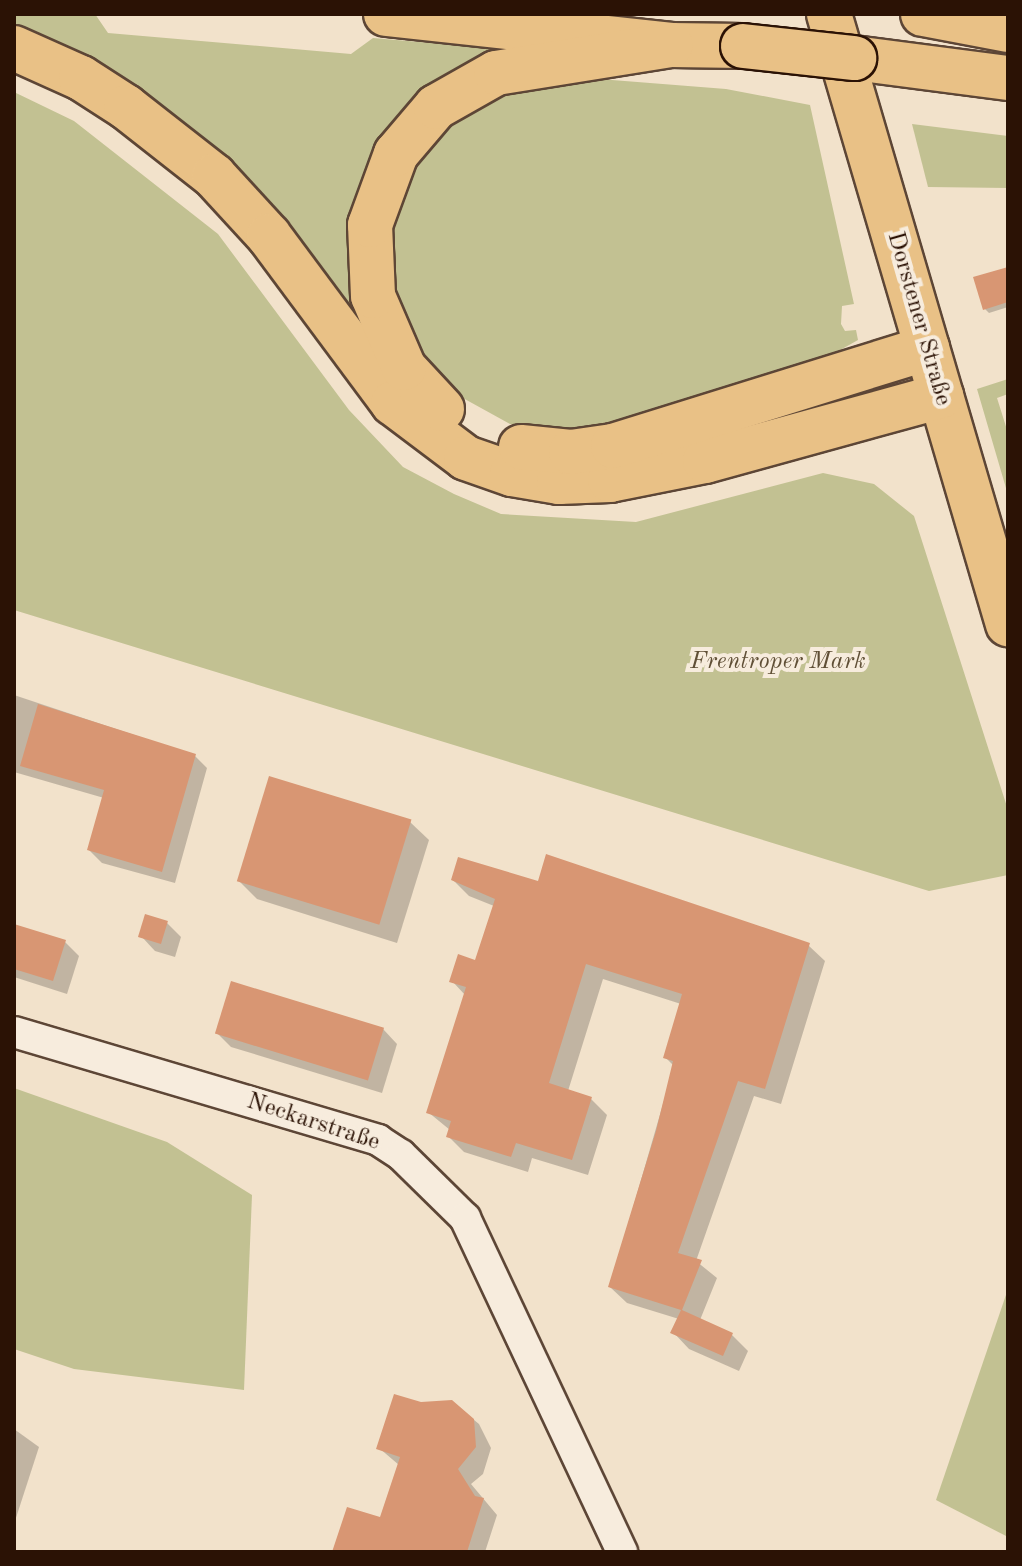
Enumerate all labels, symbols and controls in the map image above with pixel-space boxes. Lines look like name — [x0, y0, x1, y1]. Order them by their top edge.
street label: Dorstener Straße — [879, 229, 957, 409]
park label: Frentroper Mark — [690, 649, 866, 677]
street label: Neckarstraße — [243, 1088, 383, 1158]

